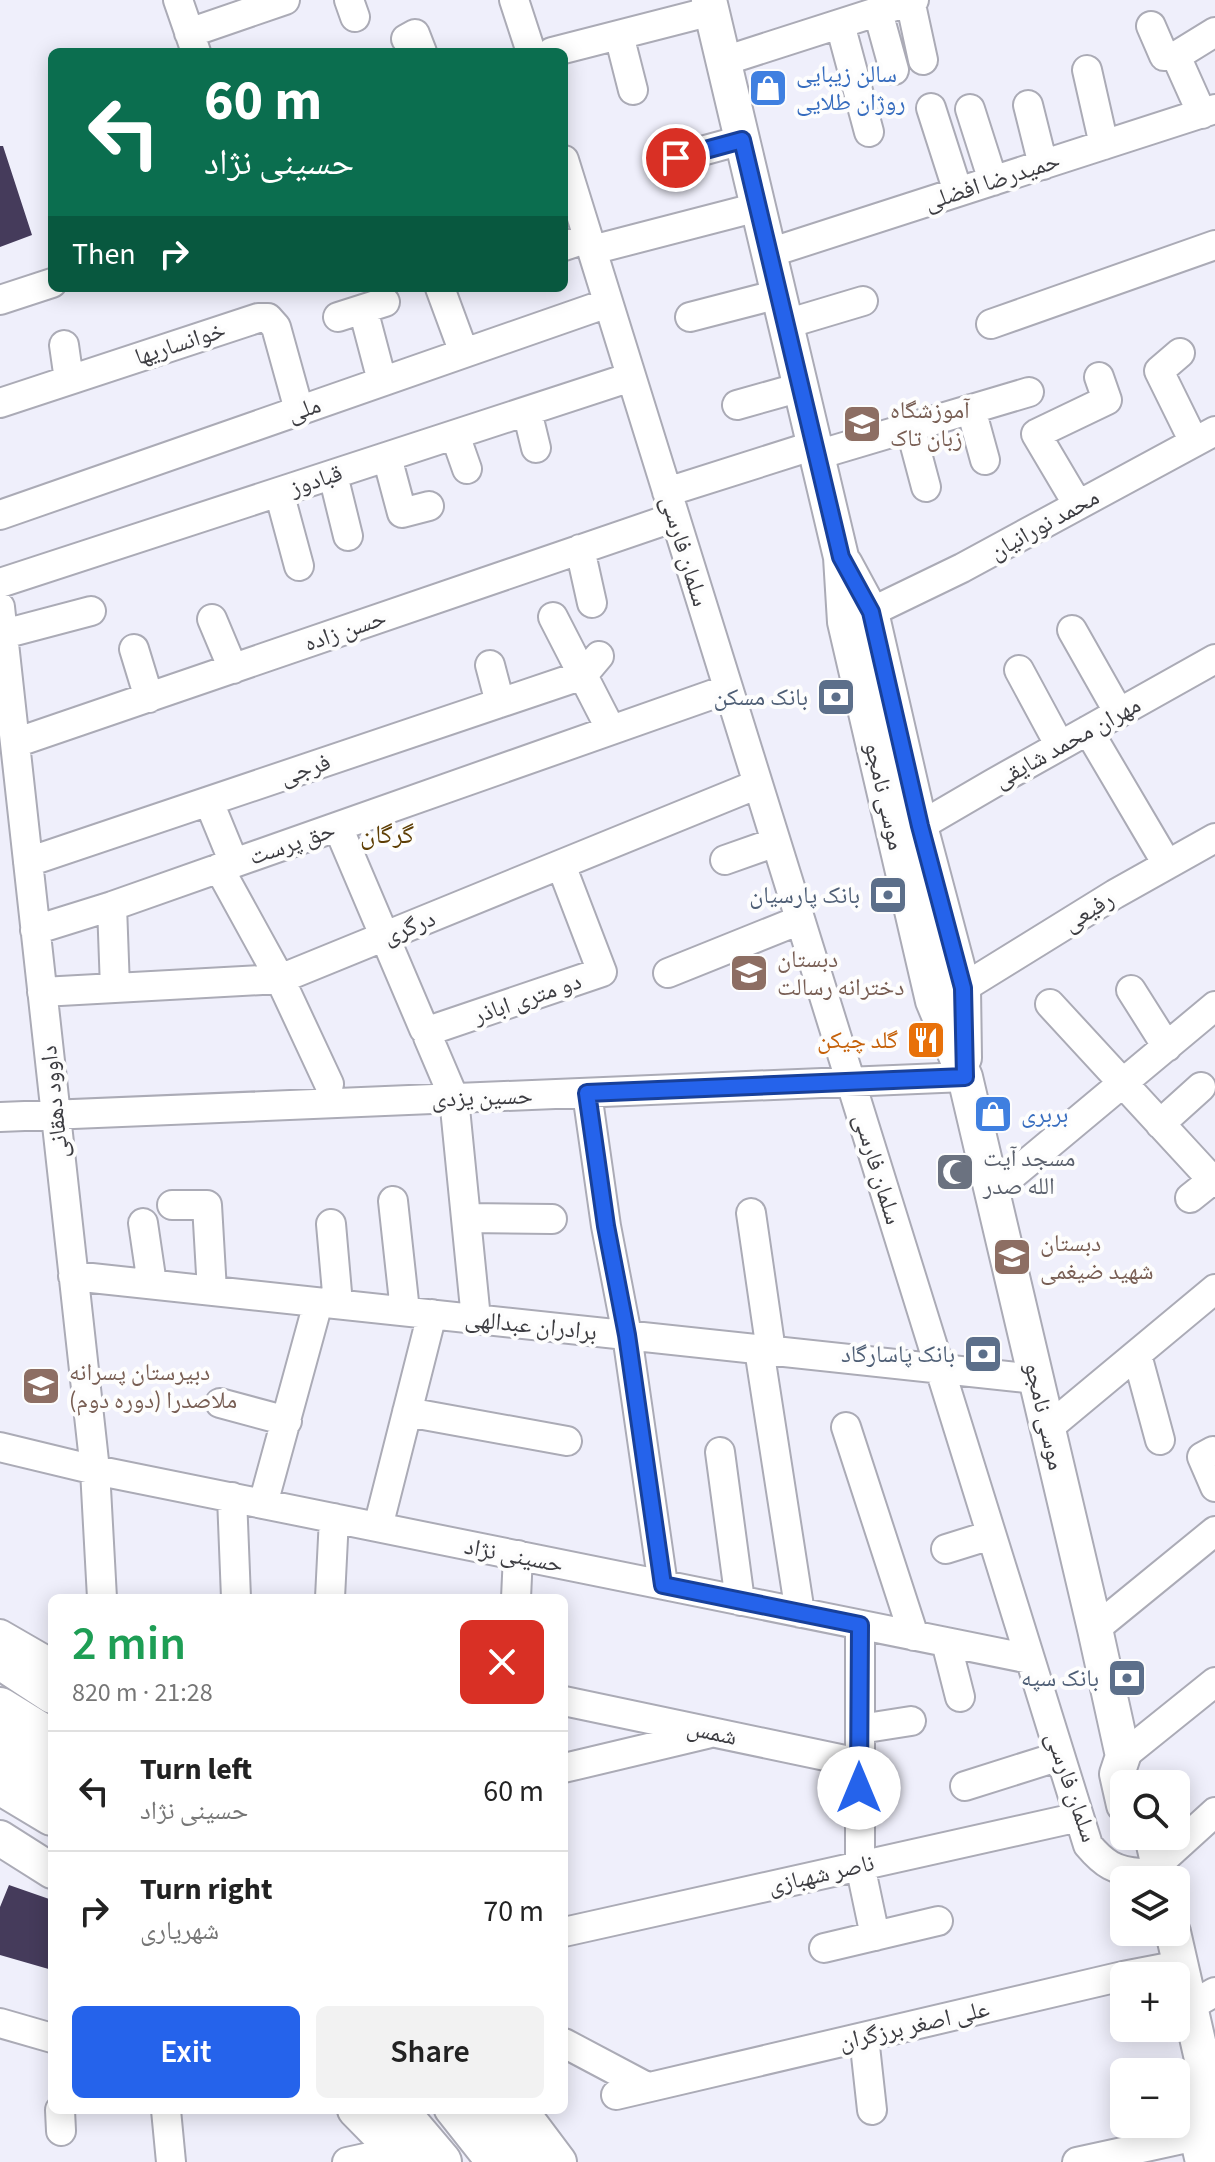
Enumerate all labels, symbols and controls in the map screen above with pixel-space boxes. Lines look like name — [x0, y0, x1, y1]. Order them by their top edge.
place label: سالن زیبایی روژان طلایی — [796, 57, 906, 120]
text: 60 m — [204, 62, 322, 141]
shop icon: سالن زیبایی روژان طلایی — [747, 67, 789, 109]
icon: left — [72, 80, 176, 184]
pin — [642, 124, 710, 192]
icon: arrive — [654, 136, 698, 180]
text: حسینی نژاد — [204, 137, 354, 188]
street label: حمیدرضا افضلی — [920, 143, 1065, 220]
icon: right — [152, 232, 196, 276]
text: Then — [72, 233, 136, 276]
street label: خوانساریها — [130, 312, 230, 375]
street label: ملی — [283, 388, 326, 431]
place label: آموزشگاه زبان تاک — [890, 393, 971, 456]
school or university icon: آموزشگاه زبان تاک — [841, 403, 883, 445]
street label: قبادوز — [284, 456, 347, 506]
street label: محمد نورانیان — [983, 480, 1106, 569]
street label: سلمان فارسی — [651, 491, 718, 611]
street label: حسن زاده — [299, 600, 391, 661]
bank icon: بانک مسکن — [815, 676, 857, 718]
place label: بانک مسکن — [713, 680, 808, 715]
street label: مهران محمد شایقی — [987, 688, 1147, 797]
street label: موسی نامجو — [855, 739, 914, 854]
street label: فرجی — [275, 745, 335, 794]
street label: حق پرست — [244, 812, 340, 874]
district label: گرگان — [360, 816, 414, 853]
bank icon: بانک پارسیان — [867, 874, 909, 916]
place label: بانک پارسیان — [749, 878, 860, 913]
street label: رفیعی — [1056, 882, 1121, 941]
street label: درگری — [378, 901, 441, 954]
place label: دبستان دخترانه رسالت — [777, 942, 904, 1005]
school or university icon: دبستان دخترانه رسالت — [728, 952, 770, 994]
street label: دو متری اباذر — [467, 964, 586, 1034]
restaurant icon: گلد چیکن — [905, 1019, 947, 1061]
place label: گلد چیکن — [817, 1023, 898, 1058]
street label: داوود دهقانی — [31, 1044, 78, 1160]
street label: حسین یزدی — [431, 1078, 533, 1117]
shop icon: بربری — [972, 1093, 1014, 1135]
place label: بربری — [1021, 1097, 1068, 1132]
street label: سلمان فارسی — [844, 1109, 911, 1229]
place label: مسجد آیت الله صدر — [982, 1141, 1076, 1204]
mosque icon: مسجد آیت الله صدر — [934, 1151, 976, 1193]
place label: دبستان شهید ضیغمی — [1040, 1226, 1154, 1289]
school or university icon: دبستان شهید ضیغمی — [991, 1236, 1033, 1278]
street label: برادران عبدالهی — [463, 1301, 599, 1350]
bank icon: بانک پاسارگاد — [962, 1333, 1004, 1375]
place label: بانک پاسارگاد — [841, 1337, 955, 1372]
place label: دبيرستان پسرانه ملاصدرا (دوره دوم) — [69, 1355, 237, 1418]
street label: موسی نامجو — [1015, 1359, 1074, 1474]
school or university icon: دبيرستان پسرانه ملاصدرا (دوره دوم) — [20, 1365, 62, 1407]
street label: حسینی نژاد — [461, 1529, 566, 1582]
text: 2 min — [72, 1610, 186, 1678]
button: close — [460, 1620, 544, 1704]
bank icon: بانک سپه — [1106, 1657, 1148, 1699]
place label: بانک سپه — [1021, 1661, 1099, 1696]
text: 820 m · 21:28 — [72, 1674, 213, 1711]
street label: شمس — [684, 1710, 740, 1755]
street label: سلمان فارسی — [1036, 1727, 1107, 1847]
position arrow — [817, 1746, 901, 1830]
text: Turn left — [140, 1748, 252, 1791]
icon: left — [72, 1769, 116, 1813]
text: 60 m — [483, 1770, 544, 1813]
map controls — [1110, 1770, 1190, 2138]
button: search — [1110, 1770, 1190, 1850]
text: حسینی نژاد — [140, 1792, 248, 1829]
street label: ناصر شهبازی — [764, 1845, 878, 1904]
button: layers — [1110, 1866, 1190, 1946]
text: Turn right — [140, 1868, 272, 1911]
icon: right — [72, 1889, 116, 1933]
text: 70 m — [483, 1890, 544, 1933]
text: شهریاری — [140, 1912, 219, 1949]
button: + — [1110, 1962, 1190, 2042]
street label: علی اصغر برزگران — [835, 1991, 993, 2060]
button: Exit — [72, 2006, 300, 2098]
button: Share — [316, 2006, 544, 2098]
button: − — [1110, 2058, 1190, 2138]

